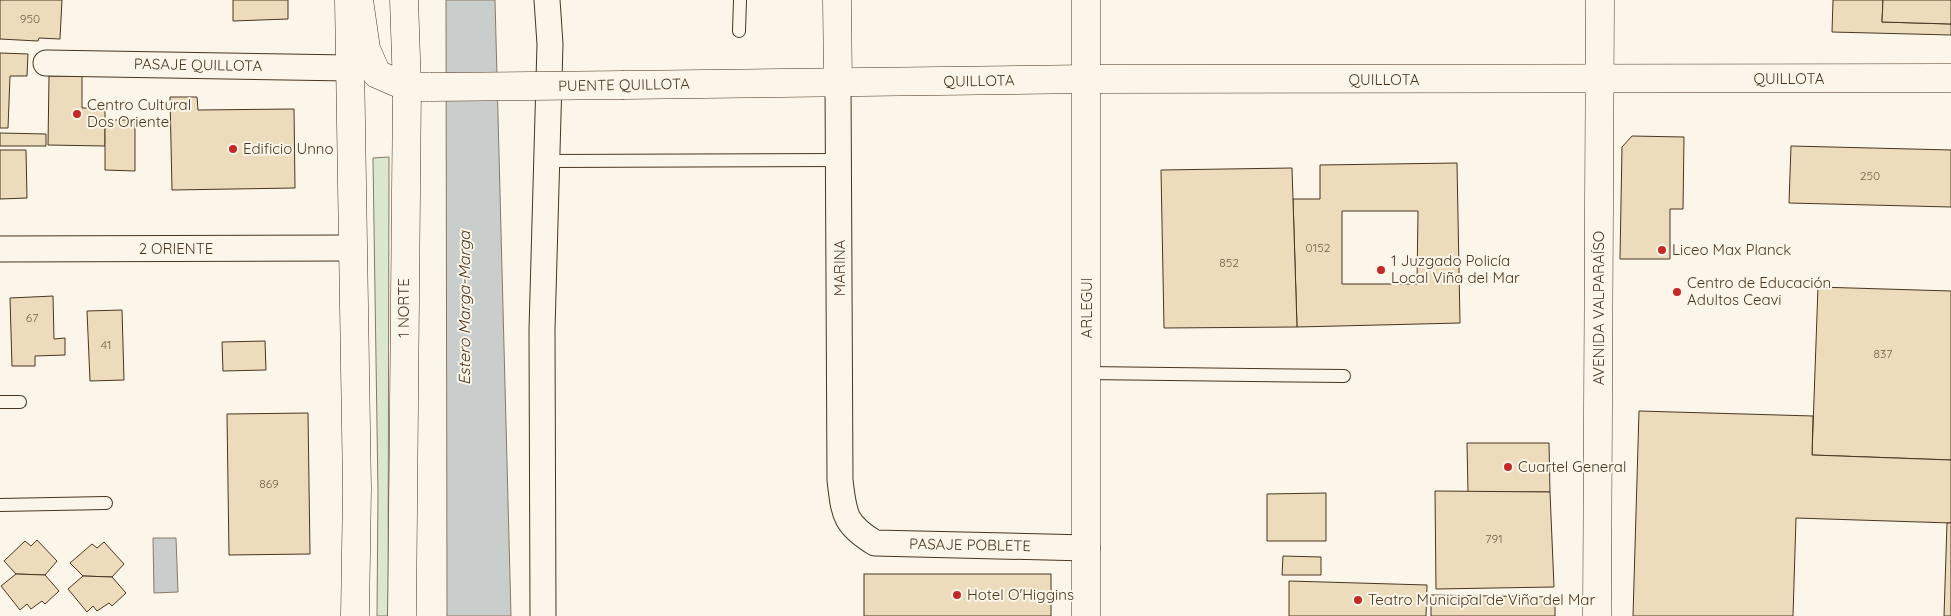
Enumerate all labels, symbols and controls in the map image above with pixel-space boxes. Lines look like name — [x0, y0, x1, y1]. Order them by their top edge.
house number: 950 — [20, 11, 40, 26]
street label: PASAJE QUILLOTA — [134, 54, 263, 75]
street label: QUILLOTA — [1753, 69, 1825, 88]
street label: QUILLOTA — [943, 70, 1015, 91]
street label: QUILLOTA — [1348, 70, 1420, 89]
street label: PUENTE QUILLOTA — [558, 74, 690, 95]
place label: Centro Cultural Dos Oriente — [87, 95, 191, 131]
marker: Centro Cultural Dos Oriente — [71, 108, 83, 120]
place label: Edificio Unno — [243, 139, 334, 158]
marker: Edificio Unno — [227, 143, 239, 155]
house number: 250 — [1860, 168, 1880, 183]
water label: Estero Marga-Marga — [454, 230, 474, 385]
street label: AVENIDA VALPARAÍSO — [1589, 231, 1608, 385]
street label: 2 ORIENTE — [139, 239, 213, 258]
street label: MARINA — [830, 239, 849, 296]
house number: 0152 — [1306, 240, 1331, 255]
place label: Liceo Max Planck — [1672, 240, 1791, 259]
marker: Liceo Max Planck — [1656, 244, 1668, 256]
place label: 1 Juzgado Policía Local Viña del Mar — [1391, 251, 1520, 287]
house number: 852 — [1219, 255, 1239, 270]
marker: 1 Juzgado Policía Local Viña del Mar — [1375, 264, 1387, 276]
place label: Centro de Educación Adultos Ceavi — [1687, 273, 1831, 309]
street label: ARLEGUI — [1077, 277, 1096, 339]
street label: 1 NORTE — [394, 278, 413, 338]
marker: Centro de Educación Adultos Ceavi — [1671, 286, 1683, 298]
house number: 67 — [26, 310, 38, 325]
house number: 41 — [101, 337, 111, 352]
house number: 837 — [1874, 346, 1892, 361]
place label: Cuartel General — [1518, 457, 1626, 476]
marker: Cuartel General — [1502, 461, 1514, 473]
house number: 869 — [259, 476, 279, 491]
house number: 791 — [1485, 531, 1503, 546]
street label: PASAJE POBLETE — [909, 534, 1031, 555]
place label: Hotel O'Higgins — [967, 585, 1074, 604]
marker: Hotel O'Higgins — [951, 589, 963, 601]
place label: Teatro Municipal de Viña del Mar — [1368, 590, 1595, 609]
marker: Teatro Municipal de Viña del Mar — [1352, 594, 1364, 606]

